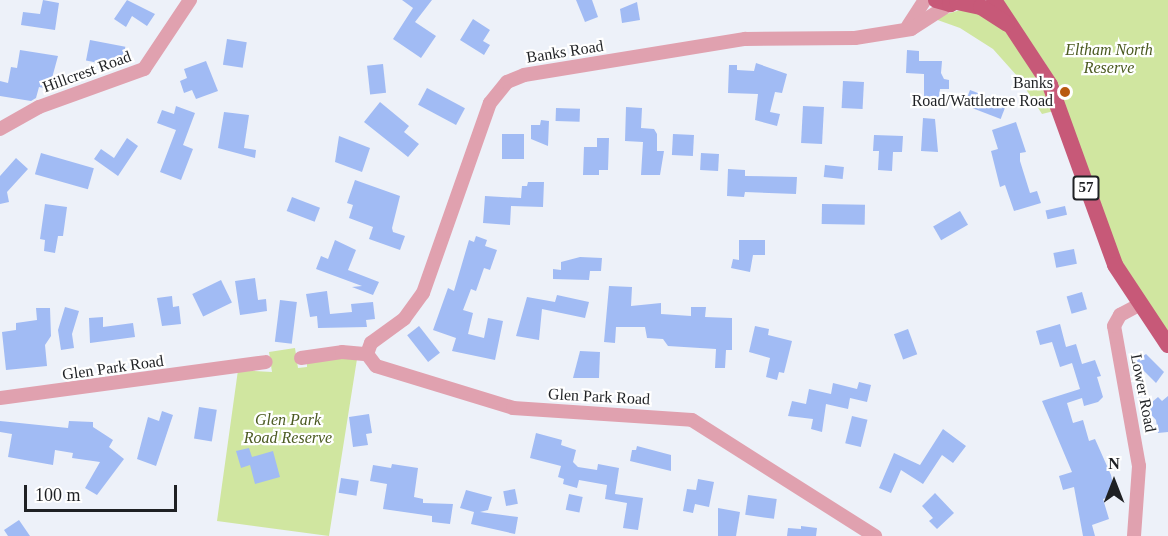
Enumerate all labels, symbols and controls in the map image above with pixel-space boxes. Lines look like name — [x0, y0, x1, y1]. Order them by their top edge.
street label: Banks Road — [525, 36, 605, 68]
park label: Eltham North Reserve — [1065, 40, 1153, 78]
street label: Hillcrest Road — [40, 47, 134, 97]
place label: Banks Road/Wattletree Road — [912, 73, 1053, 111]
marker: Banks Road/Wattletree Road — [1058, 85, 1072, 99]
road number: 57 — [1072, 176, 1100, 200]
street label: Glen Park Road — [61, 351, 165, 385]
street label: Lower Road — [1126, 352, 1160, 434]
street label: Glen Park Road — [547, 385, 651, 409]
park label: Glen Park Road Reserve — [244, 410, 332, 448]
north arrow — [1084, 452, 1144, 512]
text: N — [1108, 455, 1120, 472]
scale bar — [27, 473, 180, 511]
text: 100 m — [35, 485, 81, 505]

